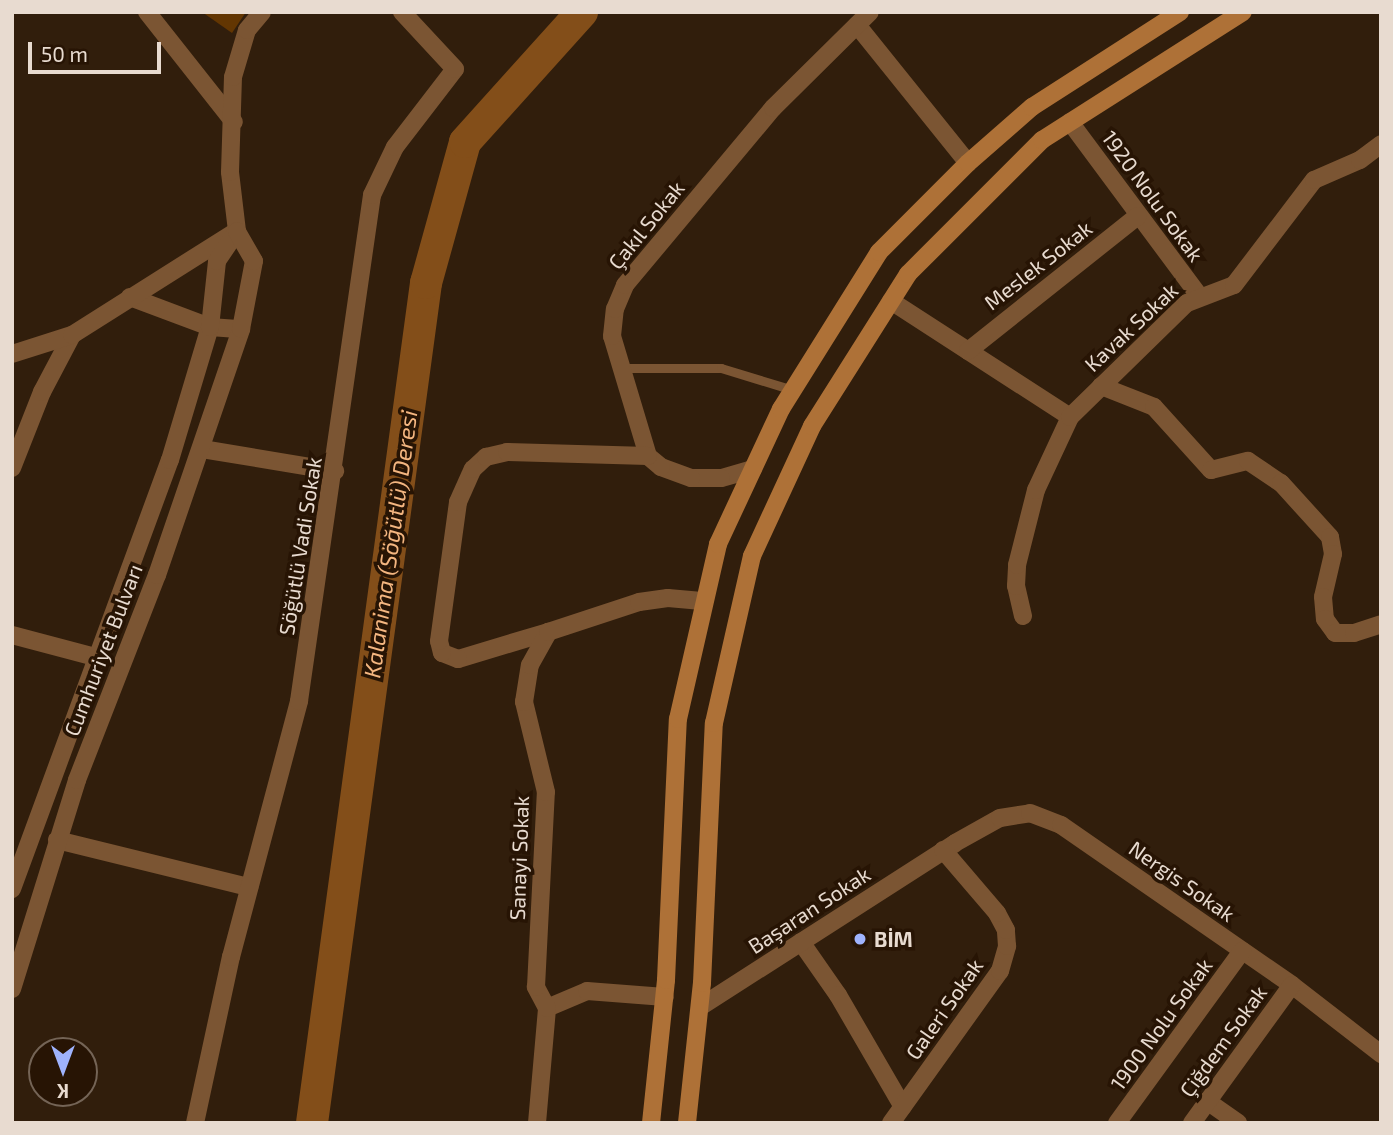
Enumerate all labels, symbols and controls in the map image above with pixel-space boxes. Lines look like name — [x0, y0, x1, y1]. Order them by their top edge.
scale bar — [32, 28, 164, 72]
text: 50 m — [41, 41, 88, 66]
street label: 1920 Nolu Sokak — [1097, 126, 1209, 266]
street label: Çakıl Sokak — [603, 176, 689, 274]
street label: Meslek Sokak — [979, 215, 1097, 315]
street label: Kavak Sokak — [1079, 277, 1183, 377]
water label: Kalanima (Söğütlü) Deresi — [358, 408, 422, 680]
street label: Söğütlü Vadi Sokak — [273, 455, 327, 637]
street label: Cumhuriyet Bulvarı — [59, 561, 147, 739]
street label: Sanayi Sokak — [504, 795, 534, 921]
street label: Nergis Sokak — [1124, 835, 1240, 927]
street label: Başaran Sokak — [743, 861, 875, 959]
place label: BİM — [874, 926, 913, 952]
marker: BİM — [852, 931, 868, 947]
street label: 1900 Nolu Sokak — [1105, 953, 1217, 1095]
street label: Galeri Sokak — [900, 954, 988, 1064]
street label: Çiğdem Sokak — [1174, 980, 1272, 1102]
north arrow — [28, 1037, 98, 1107]
text: K — [57, 1080, 69, 1103]

